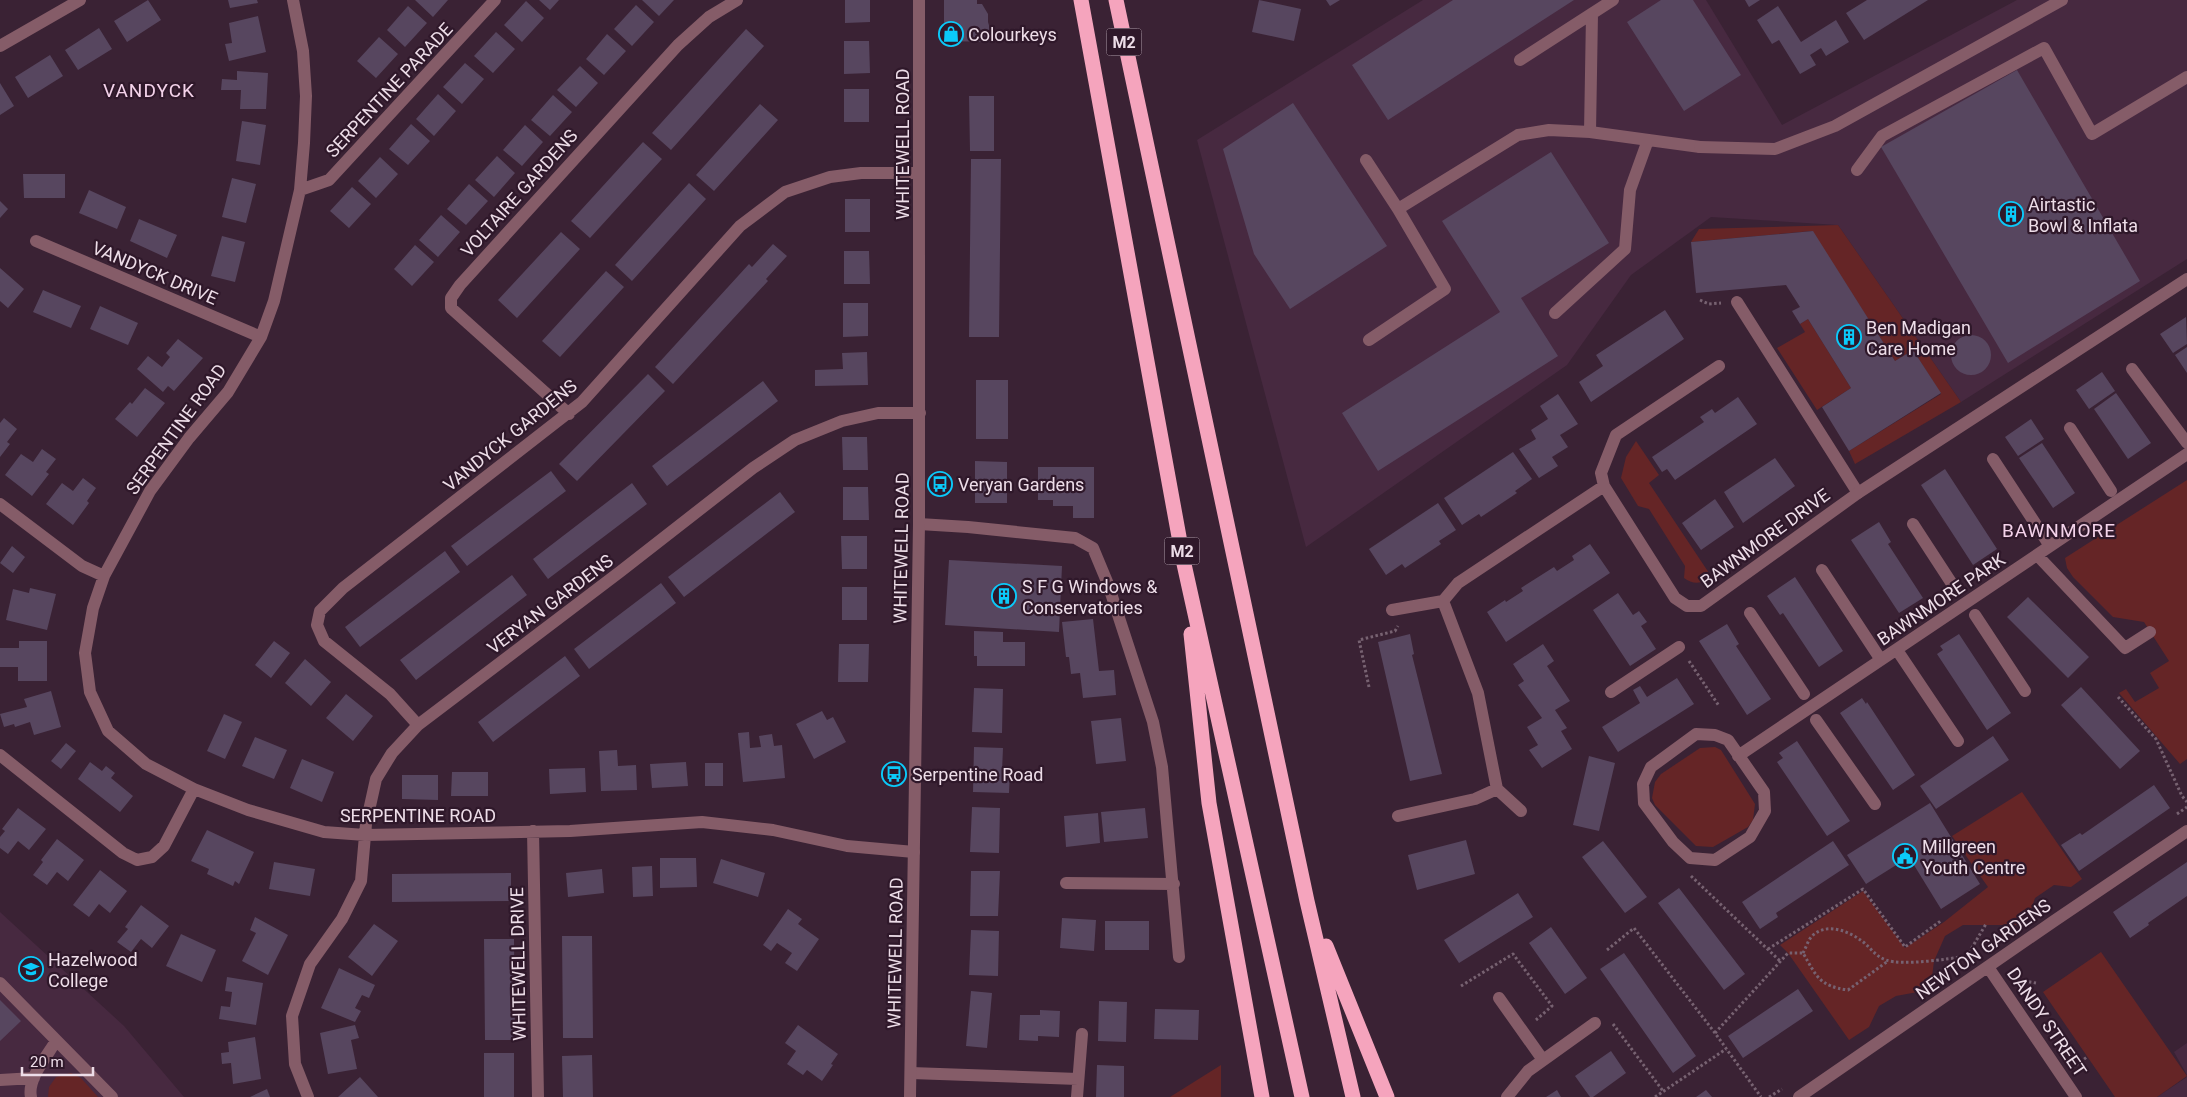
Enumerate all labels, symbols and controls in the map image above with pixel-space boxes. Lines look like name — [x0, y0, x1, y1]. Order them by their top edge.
street label: SERPENTINE PARADE — [321, 18, 457, 162]
shop icon: Colourkeys — [938, 21, 964, 47]
place label: Colourkeys — [968, 24, 1057, 45]
road number: M2 — [1106, 28, 1142, 56]
street label: WHITEWELL ROAD — [892, 68, 913, 220]
district label: VANDYCK — [103, 79, 195, 102]
street label: VOLTAIRE GARDENS — [456, 125, 582, 261]
place label: Airtastic Bowl & Inflata — [2028, 194, 2138, 236]
building icon: Airtastic Bowl & Inflata — [1998, 201, 2024, 227]
street label: VANDYCK DRIVE — [89, 237, 221, 309]
place label: Ben Madigan Care Home — [1866, 317, 1971, 359]
building icon: Ben Madigan Care Home — [1836, 324, 1862, 350]
street label: SERPENTINE ROAD — [122, 360, 230, 498]
street label: VANDYCK GARDENS — [439, 375, 581, 495]
bus stop icon: Veryan Gardens — [927, 471, 953, 497]
street label: WHITEWELL ROAD — [889, 472, 913, 624]
place label: Veryan Gardens — [958, 474, 1084, 495]
street label: BAWNMORE DRIVE — [1696, 484, 1834, 592]
district label: BAWNMORE — [2002, 519, 2116, 542]
road number: M2 — [1164, 538, 1200, 564]
street label: BAWNMORE PARK — [1873, 548, 2009, 649]
street label: VERYAN GARDENS — [483, 550, 617, 658]
place label: S F G Windows & Conservatories — [1022, 576, 1158, 618]
building icon: S F G Windows & Conservatories — [991, 583, 1017, 609]
bus stop icon: Serpentine Road — [881, 761, 907, 787]
place label: Serpentine Road — [912, 764, 1043, 785]
street label: SERPENTINE ROAD — [340, 805, 496, 826]
place label: Millgreen Youth Centre — [1922, 836, 2025, 878]
public building icon: Millgreen Youth Centre — [1892, 843, 1918, 869]
street label: WHITEWELL ROAD — [883, 877, 907, 1029]
street label: WHITEWELL DRIVE — [506, 887, 530, 1041]
street label: NEWTON GARDENS — [1911, 894, 2055, 1003]
place label: Hazelwood College — [48, 949, 138, 991]
school or university icon: Hazelwood College — [18, 956, 44, 982]
street label: DANDY STREET — [2003, 964, 2091, 1081]
scale bar — [22, 1044, 94, 1076]
text: 20 m — [30, 1053, 64, 1071]

